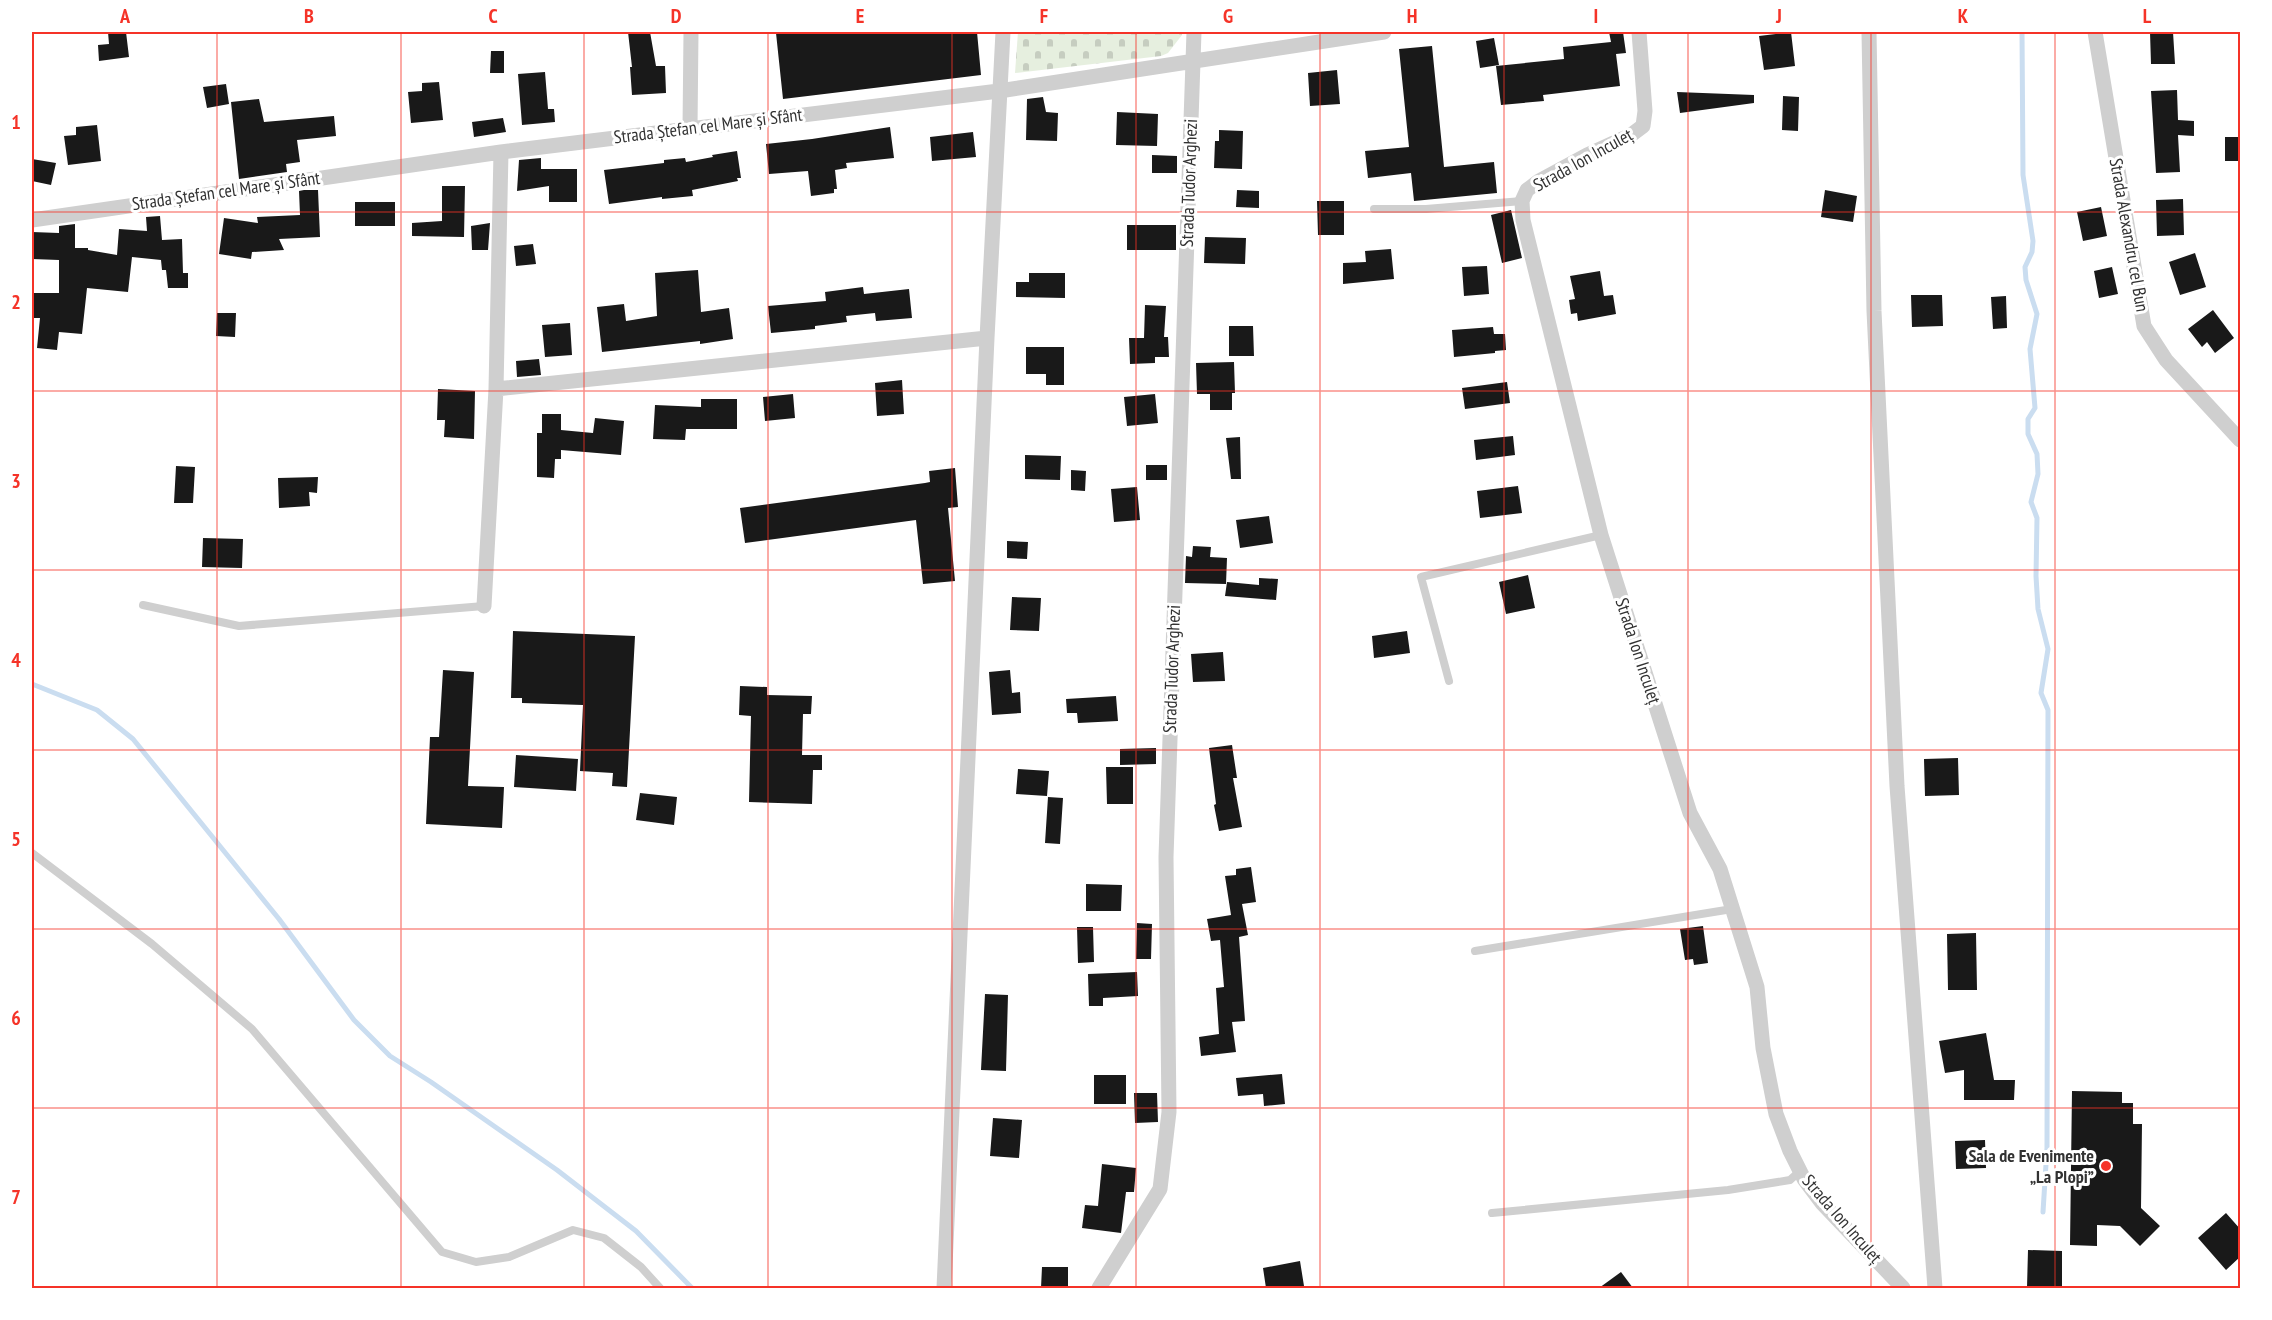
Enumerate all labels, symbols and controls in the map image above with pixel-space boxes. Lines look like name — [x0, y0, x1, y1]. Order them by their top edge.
text: A — [119, 3, 131, 29]
text: B — [304, 3, 314, 29]
text: C — [488, 3, 498, 29]
text: D — [671, 3, 682, 29]
text: E — [856, 3, 864, 29]
text: F — [1040, 3, 1048, 29]
text: G — [1223, 3, 1233, 29]
text: H — [1407, 3, 1417, 29]
text: I — [1594, 3, 1598, 29]
text: J — [1775, 3, 1782, 29]
text: K — [1958, 3, 1969, 29]
text: L — [2143, 3, 2152, 29]
street label: Strada Ștefan cel Mare și Sfânt — [612, 103, 804, 148]
text: 1 — [11, 109, 21, 135]
street label: Strada Tudor Arghezi — [1175, 119, 1202, 247]
street label: Strada Ion Inculeț — [1529, 123, 1637, 196]
street label: Strada Alexandru cel Bun — [2105, 156, 2154, 314]
street label: Strada Ștefan cel Mare și Sfânt — [130, 166, 321, 215]
text: 2 — [11, 289, 21, 315]
text: 3 — [11, 468, 21, 494]
street label: Strada Ion Inculeț — [1611, 595, 1666, 707]
street label: Strada Tudor Arghezi — [1158, 605, 1185, 733]
text: 4 — [11, 647, 21, 673]
text: 5 — [11, 826, 21, 852]
text: 6 — [11, 1005, 21, 1031]
place label: Sala de Evenimente „La Plopi” — [1968, 1144, 2094, 1188]
marker: Sala de Evenimente „La Plopi” — [2099, 1159, 2113, 1173]
street label: Strada Ion Inculeț — [1798, 1170, 1887, 1268]
text: 7 — [11, 1184, 21, 1210]

